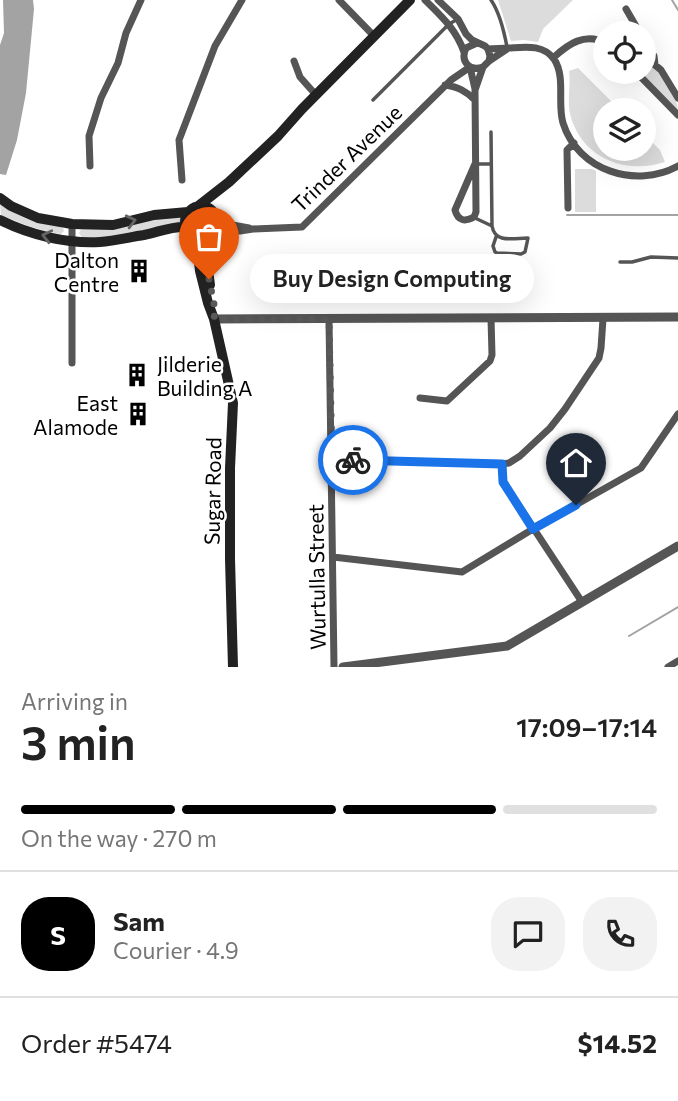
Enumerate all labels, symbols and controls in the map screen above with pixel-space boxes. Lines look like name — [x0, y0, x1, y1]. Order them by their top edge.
map controls — [593, 21, 656, 161]
button: locate — [593, 21, 656, 84]
button: layers — [593, 98, 656, 161]
street label: Trinder Avenue — [286, 99, 406, 217]
pin — [179, 207, 239, 279]
one-way arrow — [124, 215, 136, 229]
icon: bag — [190, 218, 228, 256]
one-way arrow — [41, 230, 53, 244]
place label: Dalton Centre — [54, 247, 119, 296]
callout: Buy Design Computing — [251, 254, 534, 304]
building icon: Dalton Centre — [125, 257, 153, 285]
text: Buy Design Computing — [273, 264, 511, 292]
place label: Jilderie Building A — [157, 351, 252, 400]
building icon: Jilderie Building A — [123, 361, 151, 389]
place label: East Alamode — [33, 390, 118, 439]
building icon: East Alamode — [124, 400, 152, 428]
courier — [318, 425, 388, 495]
pin — [546, 433, 606, 505]
street label: Sugar Road — [199, 437, 225, 545]
icon: bike — [334, 441, 372, 479]
icon: home — [557, 444, 595, 482]
street label: Wurtulla Street — [302, 504, 330, 650]
text: Arriving in — [21, 687, 128, 715]
text: 17:09–17:14 — [516, 711, 657, 742]
text: 3 min — [21, 713, 136, 769]
text: On the way · 270 m — [21, 824, 217, 852]
button: chat — [491, 897, 565, 971]
button: phone — [583, 897, 657, 971]
text: Sam — [113, 905, 165, 936]
text: S — [50, 919, 66, 950]
text: Courier · 4.9 — [113, 936, 239, 964]
text: Order #5474 — [21, 1027, 172, 1058]
text: $14.52 — [578, 1027, 657, 1058]

